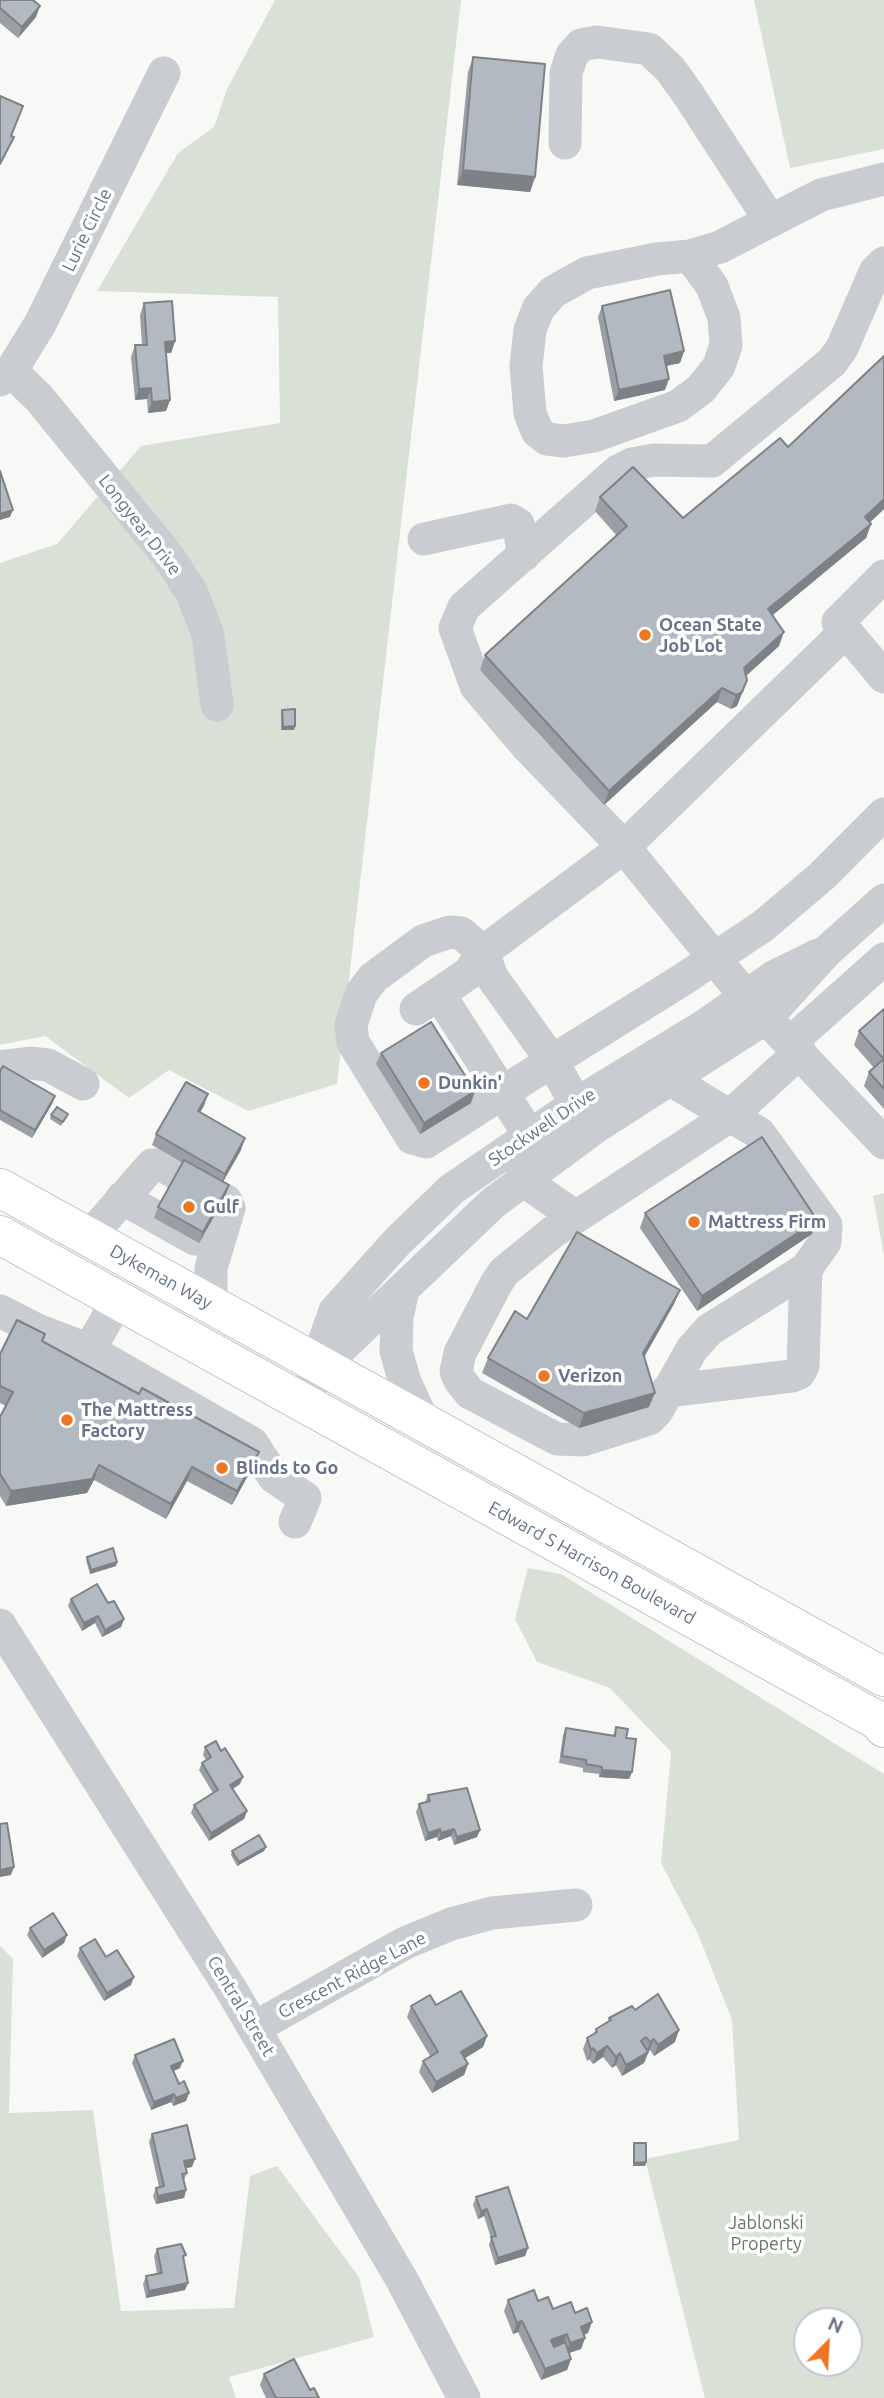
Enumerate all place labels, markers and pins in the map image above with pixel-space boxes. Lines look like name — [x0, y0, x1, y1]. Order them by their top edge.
place label: Ocean State Job Lot — [659, 614, 762, 656]
marker: Ocean State Job Lot — [637, 627, 653, 643]
place label: Dunkin' — [438, 1072, 502, 1094]
marker: Dunkin' — [416, 1075, 432, 1091]
place label: Gulf — [203, 1196, 239, 1218]
marker: Gulf — [181, 1199, 197, 1215]
place label: Mattress Firm — [708, 1211, 826, 1233]
marker: Mattress Firm — [686, 1214, 702, 1230]
place label: Verizon — [558, 1365, 622, 1387]
marker: Verizon — [536, 1368, 552, 1384]
place label: The Mattress Factory — [81, 1399, 193, 1442]
marker: The Mattress Factory — [59, 1412, 75, 1428]
place label: Blinds to Go — [236, 1457, 338, 1479]
marker: Blinds to Go — [214, 1460, 230, 1476]

